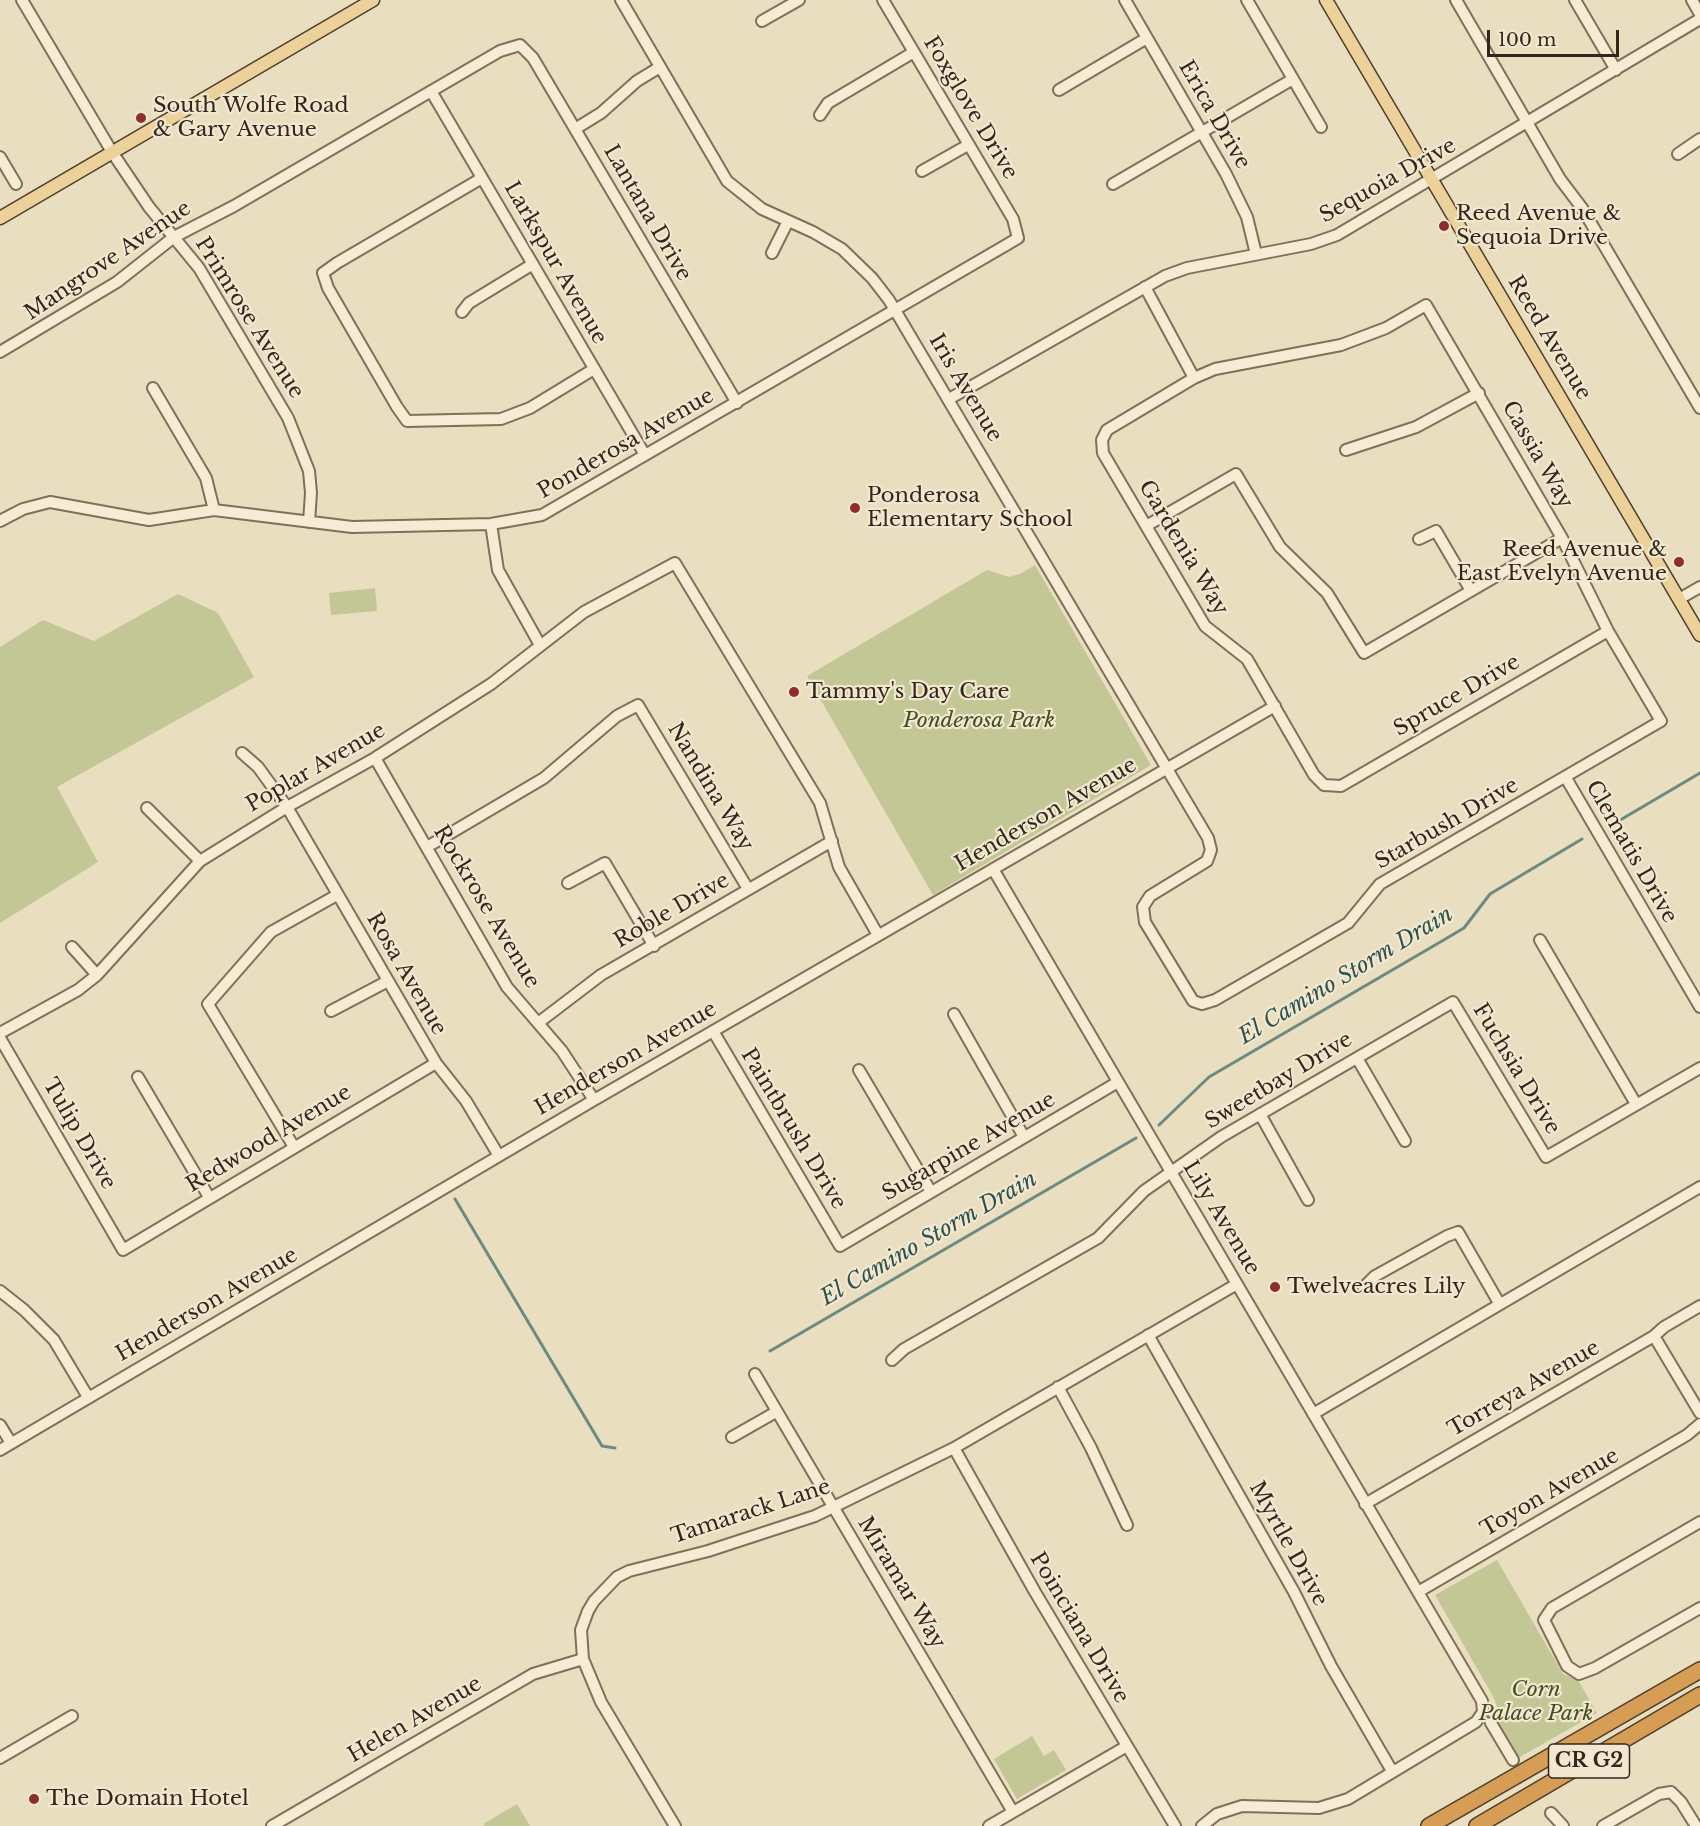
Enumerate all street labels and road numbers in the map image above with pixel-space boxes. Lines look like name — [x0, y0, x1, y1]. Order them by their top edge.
street label: Foxglove Drive — [917, 32, 1023, 184]
street label: Erica Drive — [1173, 56, 1255, 174]
street label: Sequoia Drive — [1315, 133, 1461, 229]
street label: Lantana Drive — [598, 140, 696, 286]
street label: Larkspur Avenue — [498, 177, 612, 349]
street label: Mangrove Avenue — [20, 196, 196, 326]
street label: Primrose Avenue — [189, 233, 309, 403]
street label: Reed Avenue — [1502, 271, 1596, 405]
street label: Iris Avenue — [923, 329, 1007, 447]
street label: Ponderosa Avenue — [534, 383, 718, 505]
street label: Cassia Way — [1496, 397, 1578, 513]
street label: Gardenia Way — [1133, 476, 1233, 620]
street label: Spruce Drive — [1390, 650, 1524, 742]
street label: Poplar Avenue — [242, 718, 390, 818]
street label: Nandina Way — [662, 718, 758, 856]
street label: Henderson Avenue — [951, 753, 1141, 877]
street label: Starbush Drive — [1371, 773, 1523, 875]
street label: Clematis Drive — [1580, 776, 1682, 928]
street label: Rockrose Avenue — [427, 821, 545, 993]
street label: Roble Drive — [610, 868, 734, 954]
street label: Rosa Avenue — [361, 908, 451, 1040]
street label: Henderson Avenue — [531, 997, 721, 1121]
street label: Fuchsia Drive — [1467, 999, 1565, 1139]
street label: Sweetbay Drive — [1201, 1027, 1357, 1135]
street label: Paintbrush Drive — [735, 1044, 851, 1214]
street label: Tulip Drive — [37, 1074, 121, 1194]
street label: Redwood Avenue — [182, 1080, 356, 1198]
street label: Sugarpine Avenue — [878, 1087, 1060, 1207]
street label: Lily Avenue — [1177, 1156, 1265, 1280]
street label: Henderson Avenue — [112, 1243, 302, 1367]
street label: Torreya Avenue — [1444, 1335, 1604, 1443]
street label: Toyon Avenue — [1477, 1443, 1623, 1543]
street label: Tamarack Lane — [668, 1474, 834, 1550]
street label: Myrtle Drive — [1243, 1477, 1333, 1611]
street label: Miramar Way — [852, 1512, 950, 1654]
street label: Poinciana Drive — [1024, 1548, 1134, 1708]
street label: Helen Avenue — [344, 1672, 486, 1768]
road number: CR G2 — [1548, 1744, 1630, 1778]

